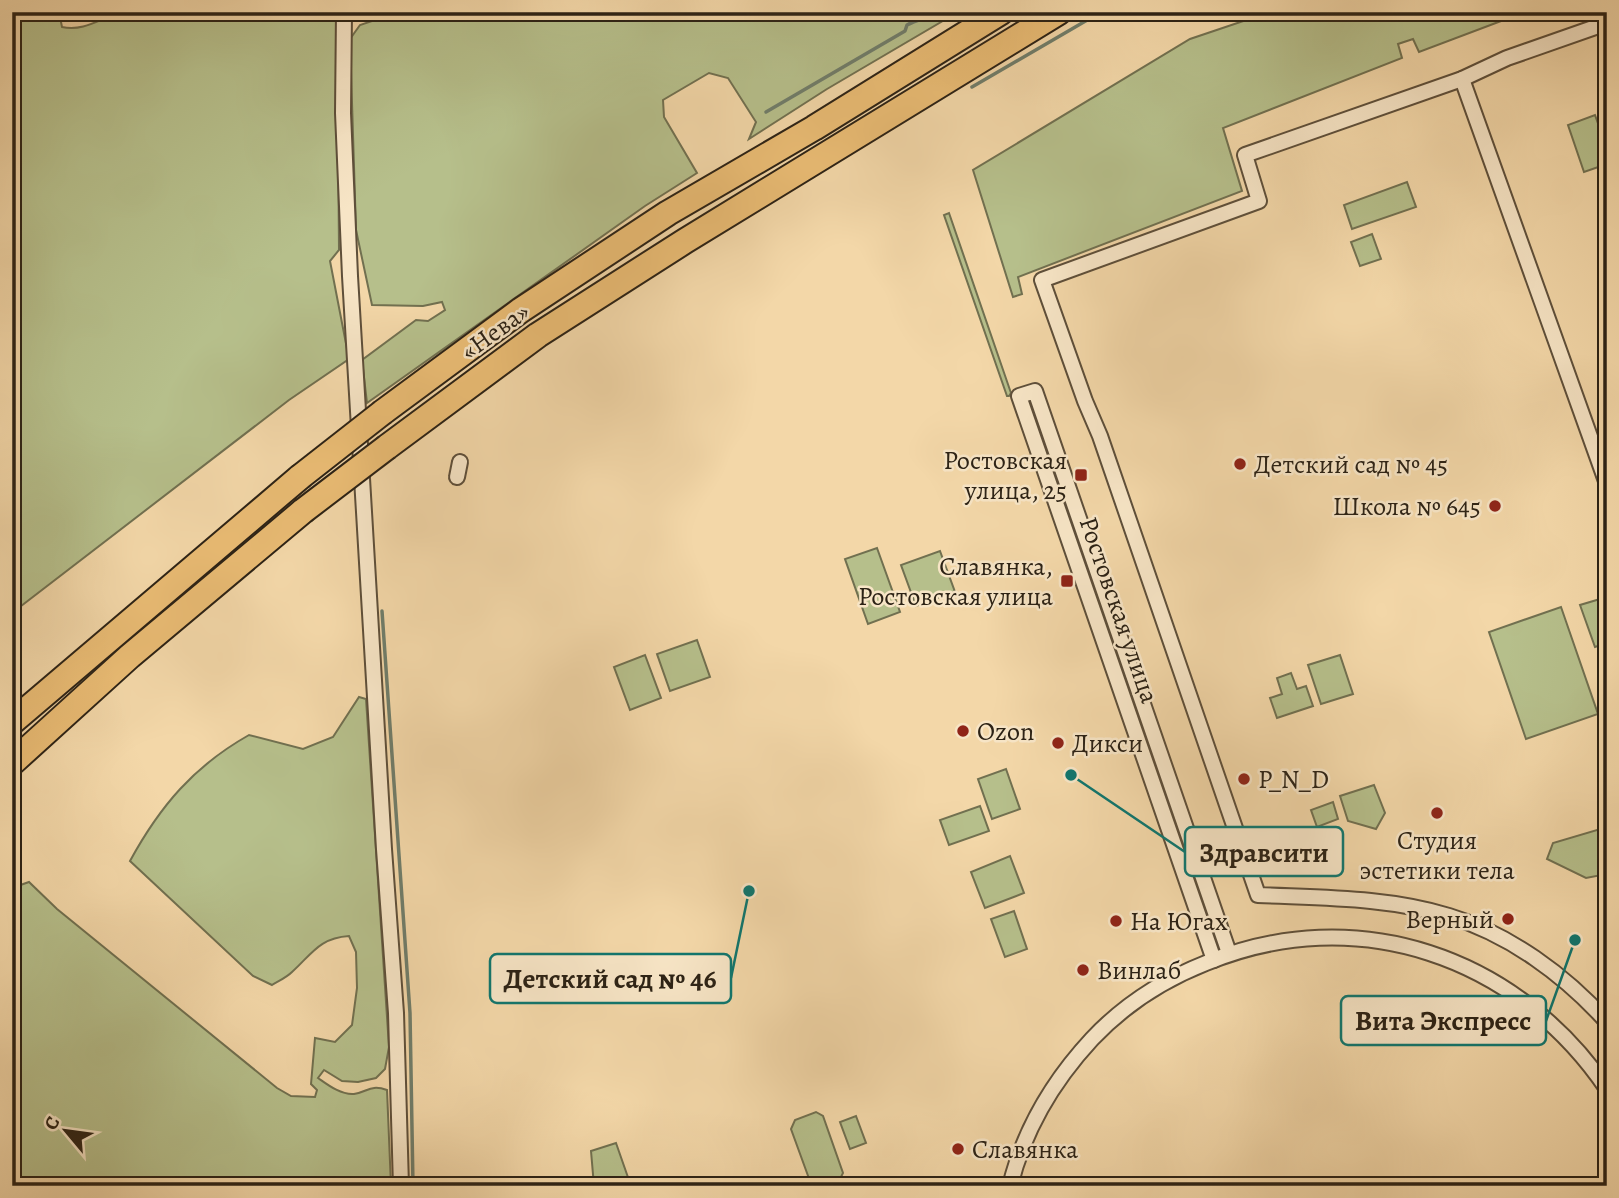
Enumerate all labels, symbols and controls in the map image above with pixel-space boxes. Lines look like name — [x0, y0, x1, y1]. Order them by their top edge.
street label: «Нева» — [453, 294, 537, 368]
place label: Ростовская улица, 25 — [944, 443, 1067, 508]
place label: Детский сад № 45 — [1254, 447, 1448, 482]
marker: Детский сад № 45 — [1232, 456, 1248, 472]
marker: Ростовская улица, 25 — [1073, 467, 1089, 483]
place label: Школа № 645 — [1333, 489, 1481, 524]
marker: Школа № 645 — [1487, 498, 1503, 514]
street label: Ростовская улица — [1071, 512, 1167, 708]
place label: Славянка, Ростовская улица — [858, 549, 1053, 614]
marker: Славянка, Ростовская улица — [1059, 573, 1075, 589]
place label: Ozon — [977, 714, 1034, 749]
marker: Ozon — [955, 723, 971, 739]
place label: Дикси — [1072, 726, 1143, 761]
marker: Дикси — [1050, 735, 1066, 751]
place label: P_N_D — [1258, 762, 1329, 797]
marker: P_N_D — [1236, 771, 1252, 787]
marker: Студия эстетики тела — [1429, 805, 1445, 821]
place label: Студия эстетики тела — [1359, 823, 1515, 888]
callout: Здравсити — [1185, 827, 1343, 876]
text: Здравсити — [1199, 834, 1329, 872]
place label: Верный — [1405, 902, 1494, 937]
place label: На Югах — [1130, 904, 1228, 939]
marker: Верный — [1500, 911, 1516, 927]
marker: На Югах — [1108, 913, 1124, 929]
place label: Винлаб — [1097, 953, 1181, 988]
callout: Детский сад № 46 — [490, 954, 731, 1003]
text: Детский сад № 46 — [503, 960, 717, 998]
marker: Винлаб — [1075, 962, 1091, 978]
callout: Вита Экспресс — [1341, 996, 1546, 1045]
text: Вита Экспресс — [1355, 1002, 1531, 1040]
north arrow — [32, 1096, 102, 1166]
text: С — [38, 1112, 66, 1135]
place label: Славянка — [972, 1132, 1078, 1167]
marker: Славянка — [950, 1141, 966, 1157]

